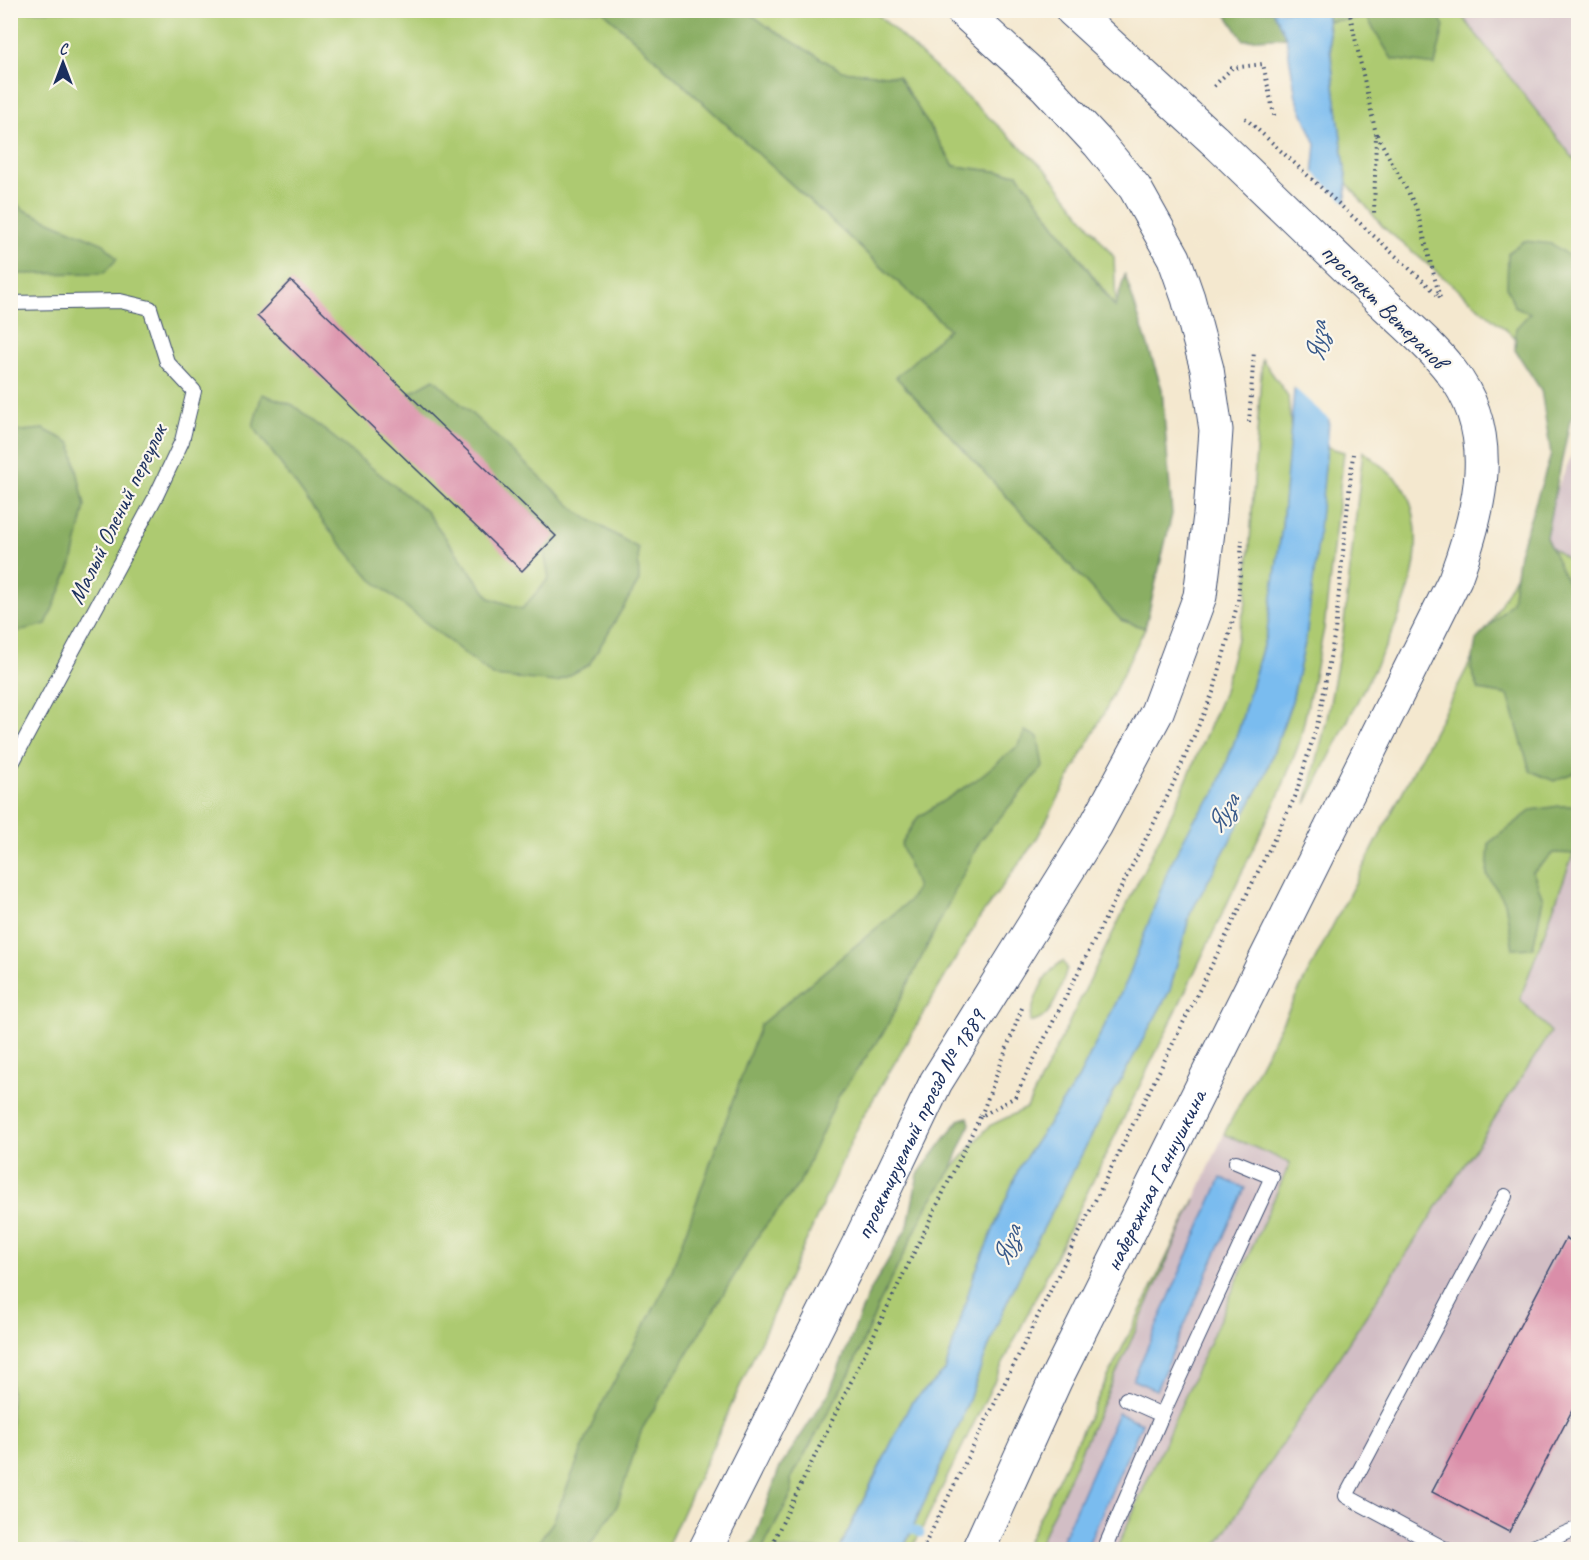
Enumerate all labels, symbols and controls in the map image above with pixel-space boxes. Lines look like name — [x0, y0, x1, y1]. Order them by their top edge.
north arrow — [33, 33, 93, 93]
text: С — [59, 39, 69, 59]
street label: проспект Ветеранов — [1315, 237, 1457, 379]
water label: Яуза — [1299, 318, 1335, 363]
street label: Малый Олений переулок — [60, 417, 174, 609]
water label: Яуза — [1198, 785, 1248, 839]
street label: проектируемый проезд № 1889 — [848, 1002, 994, 1244]
street label: набережная Ганнушкина — [1097, 1083, 1214, 1276]
water label: Яуза — [984, 1218, 1030, 1270]

